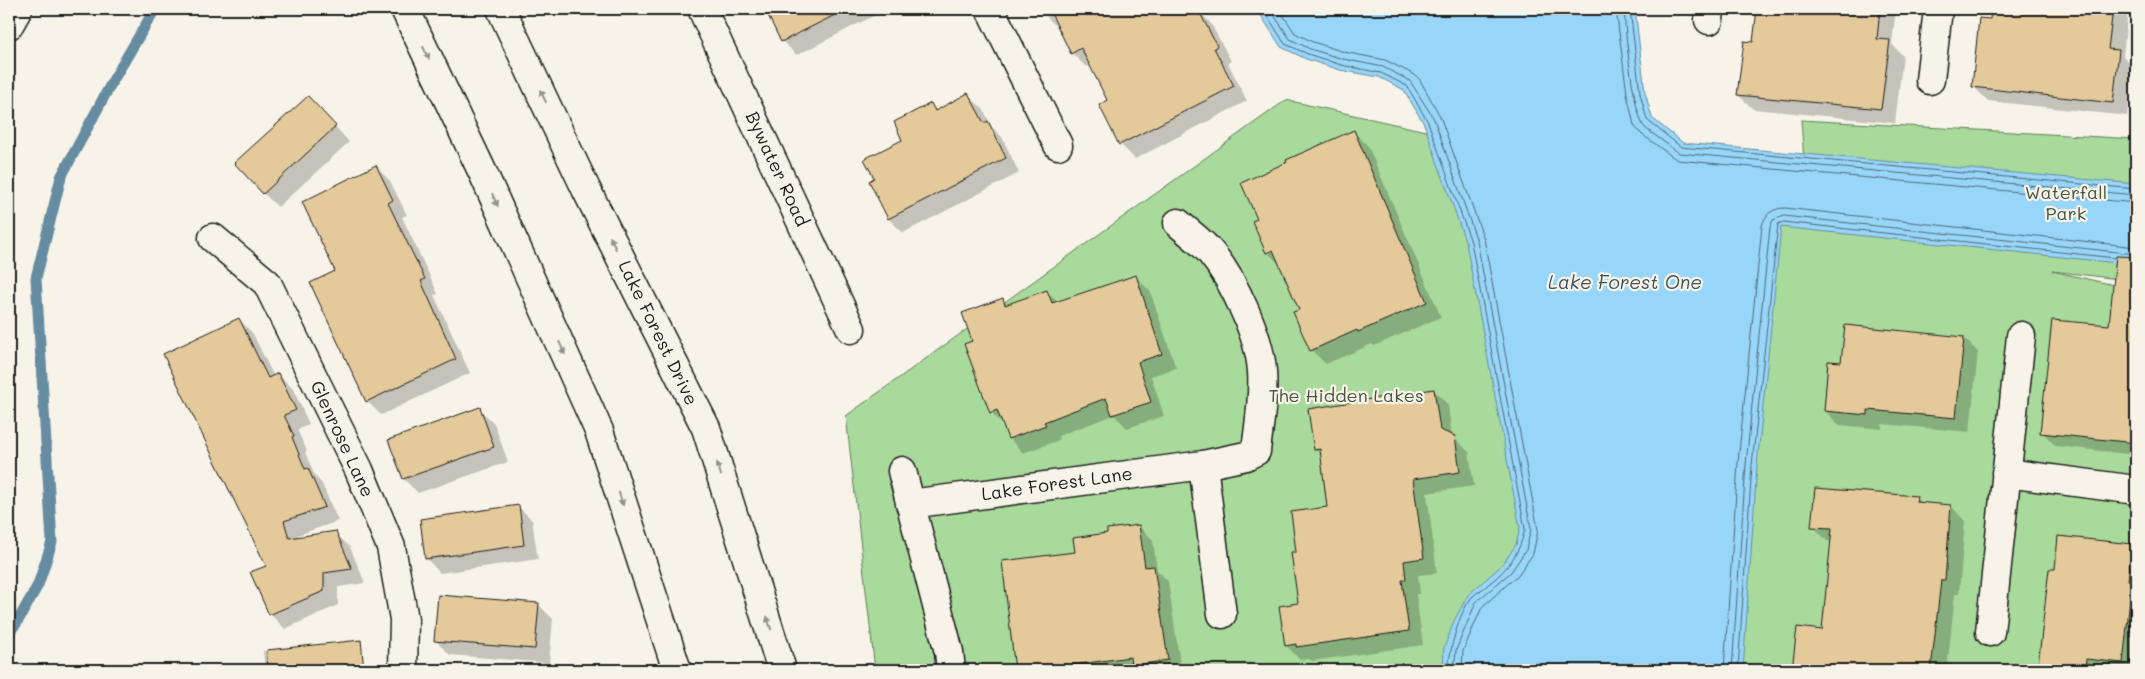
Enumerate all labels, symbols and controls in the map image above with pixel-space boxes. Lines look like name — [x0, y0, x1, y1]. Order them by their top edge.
one-way arrow — [422, 46, 430, 60]
one-way arrow — [538, 89, 546, 103]
street label: Bywater Road — [741, 107, 815, 230]
park label: Waterfall Park — [2025, 180, 2107, 225]
one-way arrow — [492, 193, 500, 207]
one-way arrow — [609, 235, 617, 250]
street label: Lake Forest Drive — [613, 256, 704, 409]
water label: Lake Forest One — [1548, 269, 1702, 294]
one-way arrow — [558, 341, 566, 355]
street label: Glenrose Lane — [305, 376, 380, 501]
park label: The Hidden Lakes — [1268, 383, 1424, 407]
one-way arrow — [714, 461, 722, 476]
street label: Lake Forest Lane — [980, 461, 1134, 505]
one-way arrow — [618, 492, 626, 507]
one-way arrow — [764, 616, 772, 631]

